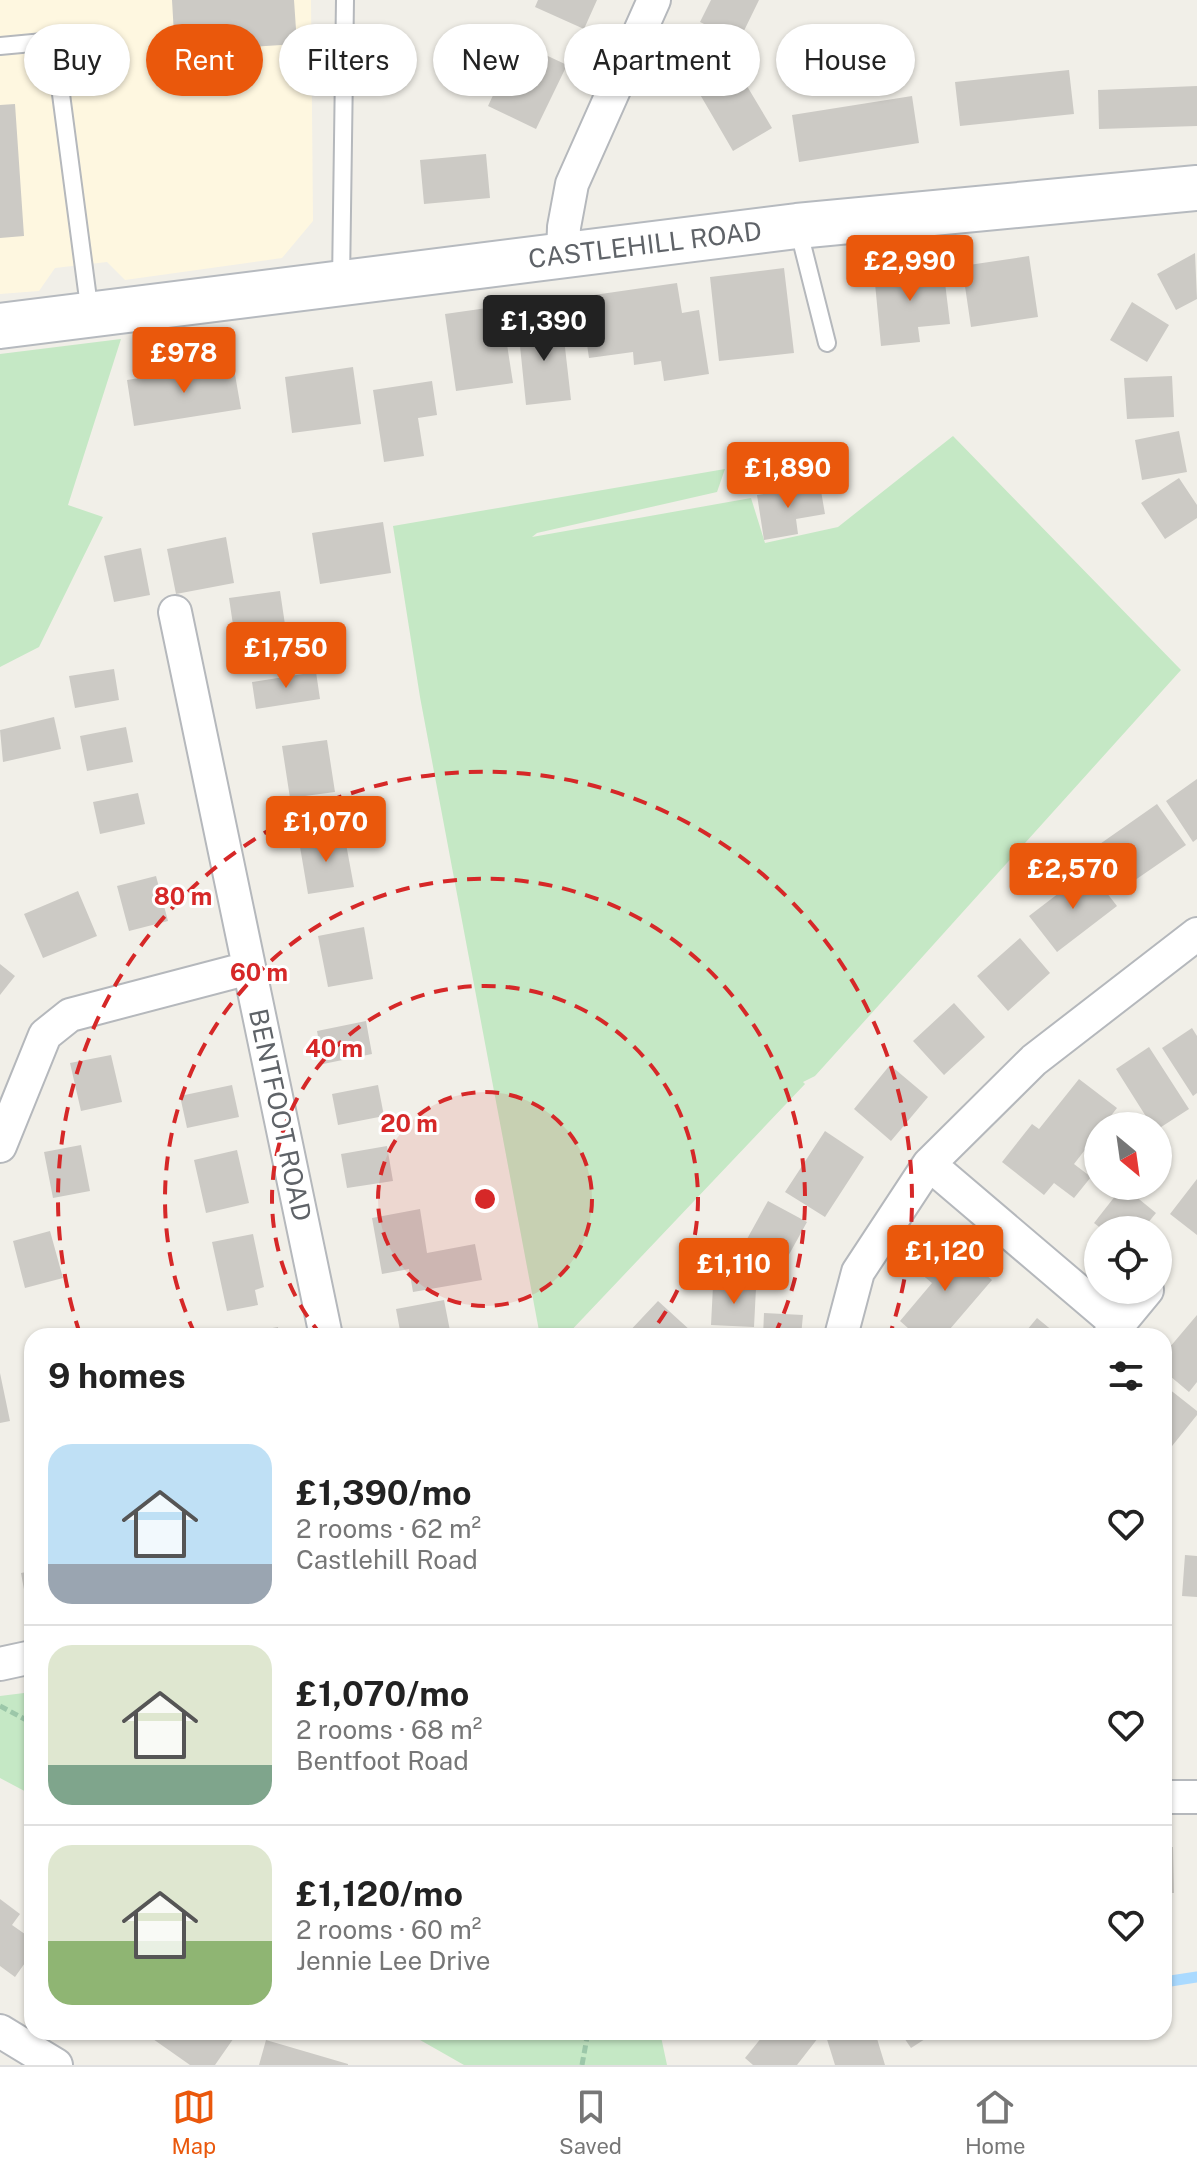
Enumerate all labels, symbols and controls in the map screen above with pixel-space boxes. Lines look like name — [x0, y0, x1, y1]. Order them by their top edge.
chip: Buy — [24, 24, 130, 96]
chip: Rent — [146, 24, 263, 96]
chip: Filters — [279, 24, 417, 96]
chip: New — [433, 24, 548, 96]
chip: Apartment — [564, 24, 760, 96]
chip: House — [776, 24, 915, 96]
street label: CASTLEHILL ROAD — [526, 215, 763, 274]
pin: £2,990 — [845, 235, 975, 303]
text: £2,990 — [864, 245, 956, 276]
pin: £1,390 — [479, 295, 609, 363]
text: £1,390 — [501, 305, 587, 336]
pin: £978 — [137, 327, 231, 395]
text: £978 — [150, 337, 218, 368]
pin: £1,890 — [723, 442, 853, 510]
text: £1,890 — [745, 452, 831, 483]
pin: £1,750 — [221, 622, 351, 690]
text: £1,750 — [244, 632, 328, 663]
pin: £1,070 — [261, 796, 391, 864]
text: £1,070 — [284, 806, 368, 837]
pin: £2,570 — [1008, 843, 1138, 911]
text: £2,570 — [1028, 853, 1118, 884]
text: 80 m — [154, 882, 212, 910]
text: 60 m — [230, 958, 288, 986]
street label: BENTFOOT ROAD — [243, 1006, 318, 1224]
text: 40 m — [305, 1034, 363, 1062]
text: 20 m — [380, 1109, 438, 1137]
north arrow — [1084, 1112, 1172, 1200]
map controls — [1084, 1112, 1172, 1304]
centre of rings — [471, 1185, 499, 1213]
button: locate — [1084, 1216, 1172, 1304]
pin: £1,120 — [880, 1225, 1010, 1293]
text: £1,120 — [905, 1235, 985, 1266]
pin: £1,110 — [669, 1238, 799, 1306]
text: £1,110 — [697, 1248, 771, 1279]
icon: filters — [1104, 1354, 1148, 1398]
text: 9 homes — [48, 1356, 186, 1396]
text: £1,390/mo — [296, 1473, 472, 1513]
icon: home — [112, 1476, 208, 1572]
icon: heart — [1104, 1502, 1148, 1546]
text: 2 rooms · 62 m² — [296, 1513, 481, 1544]
text: Castlehill Road — [296, 1544, 478, 1575]
text: £1,070/mo — [296, 1674, 469, 1714]
icon: home — [112, 1677, 208, 1773]
icon: heart — [1104, 1703, 1148, 1747]
text: 2 rooms · 68 m² — [296, 1714, 482, 1745]
text: Bentfoot Road — [296, 1745, 469, 1776]
text: £1,120/mo — [296, 1874, 463, 1914]
icon: home — [112, 1877, 208, 1973]
icon: heart — [1104, 1903, 1148, 1947]
text: 2 rooms · 60 m² — [296, 1914, 481, 1945]
text: Jennie Lee Drive — [296, 1945, 490, 1976]
tab: Map — [171, 2085, 216, 2159]
tab: Saved — [559, 2085, 622, 2159]
tab: Home — [965, 2085, 1026, 2159]

